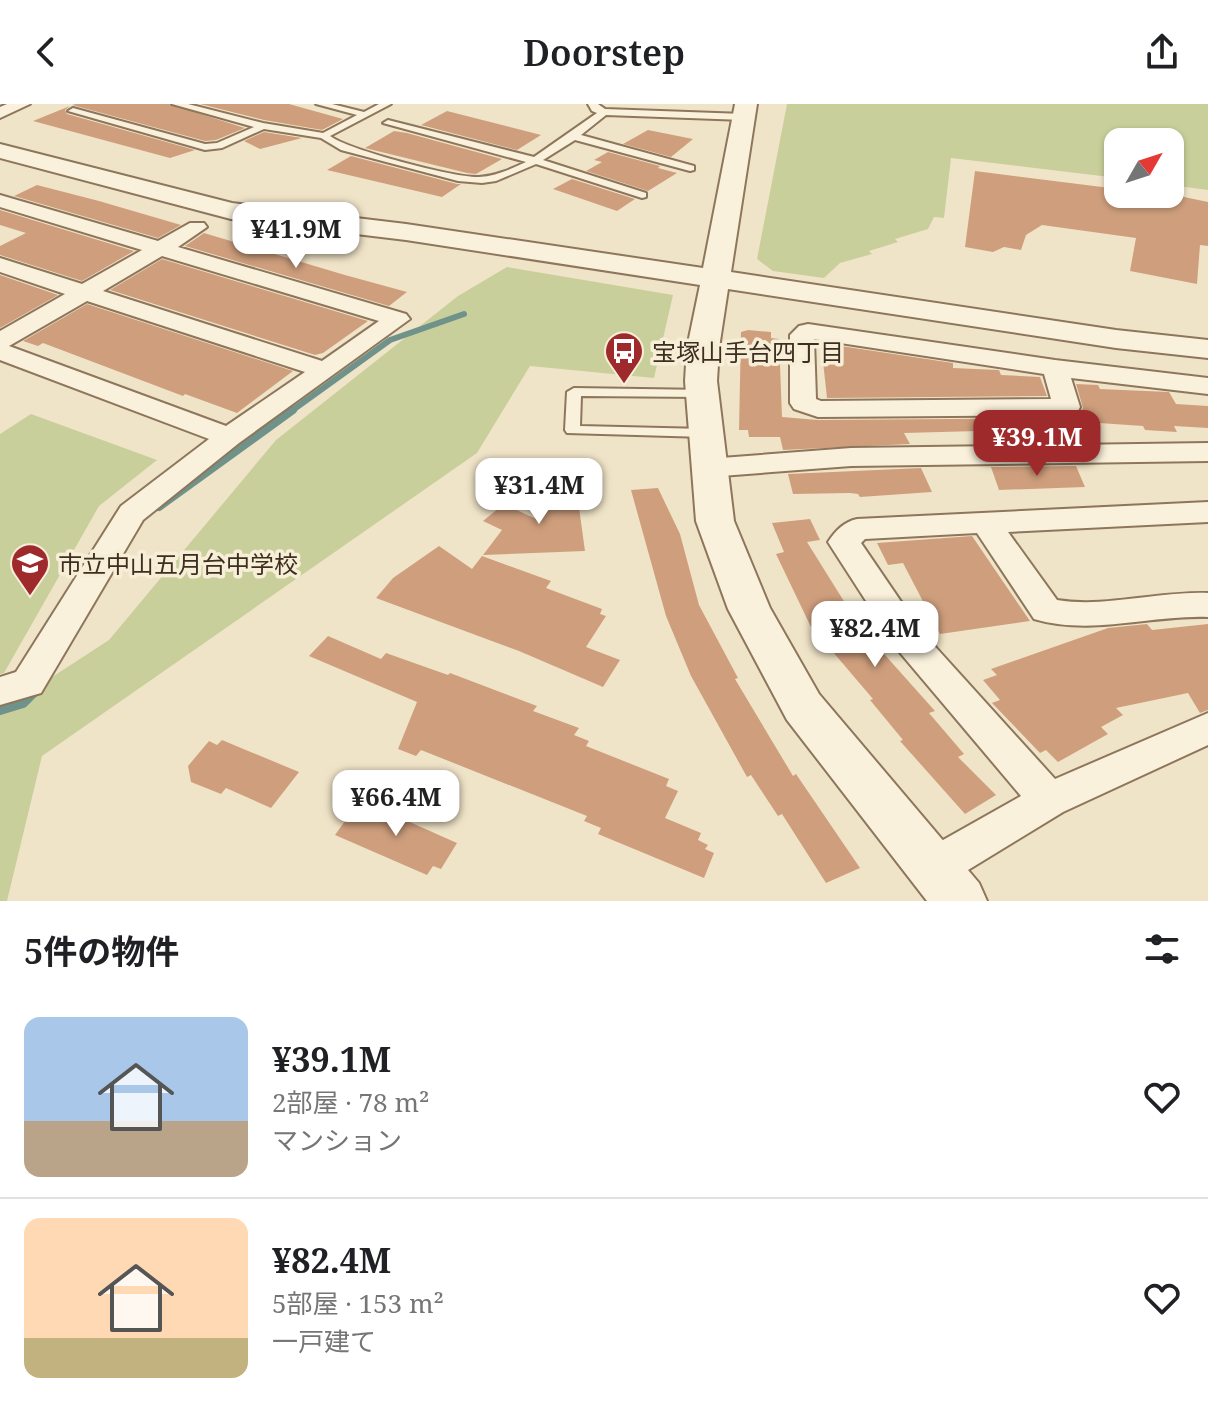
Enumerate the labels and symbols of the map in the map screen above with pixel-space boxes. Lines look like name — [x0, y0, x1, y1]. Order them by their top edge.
north arrow — [1104, 128, 1184, 208]
pin: ¥41.9M — [231, 202, 361, 270]
bus stop icon: 宝塚山手台四丁目 — [603, 330, 645, 385]
place label: 宝塚山手台四丁目 — [652, 335, 844, 368]
pin: ¥39.1M — [972, 410, 1102, 478]
pin: ¥31.4M — [474, 458, 604, 526]
school or university icon: 市立中山五月台中学校 — [9, 542, 51, 597]
place label: 市立中山五月台中学校 — [58, 547, 298, 580]
pin: ¥82.4M — [810, 601, 940, 669]
pin: ¥66.4M — [331, 770, 461, 838]

